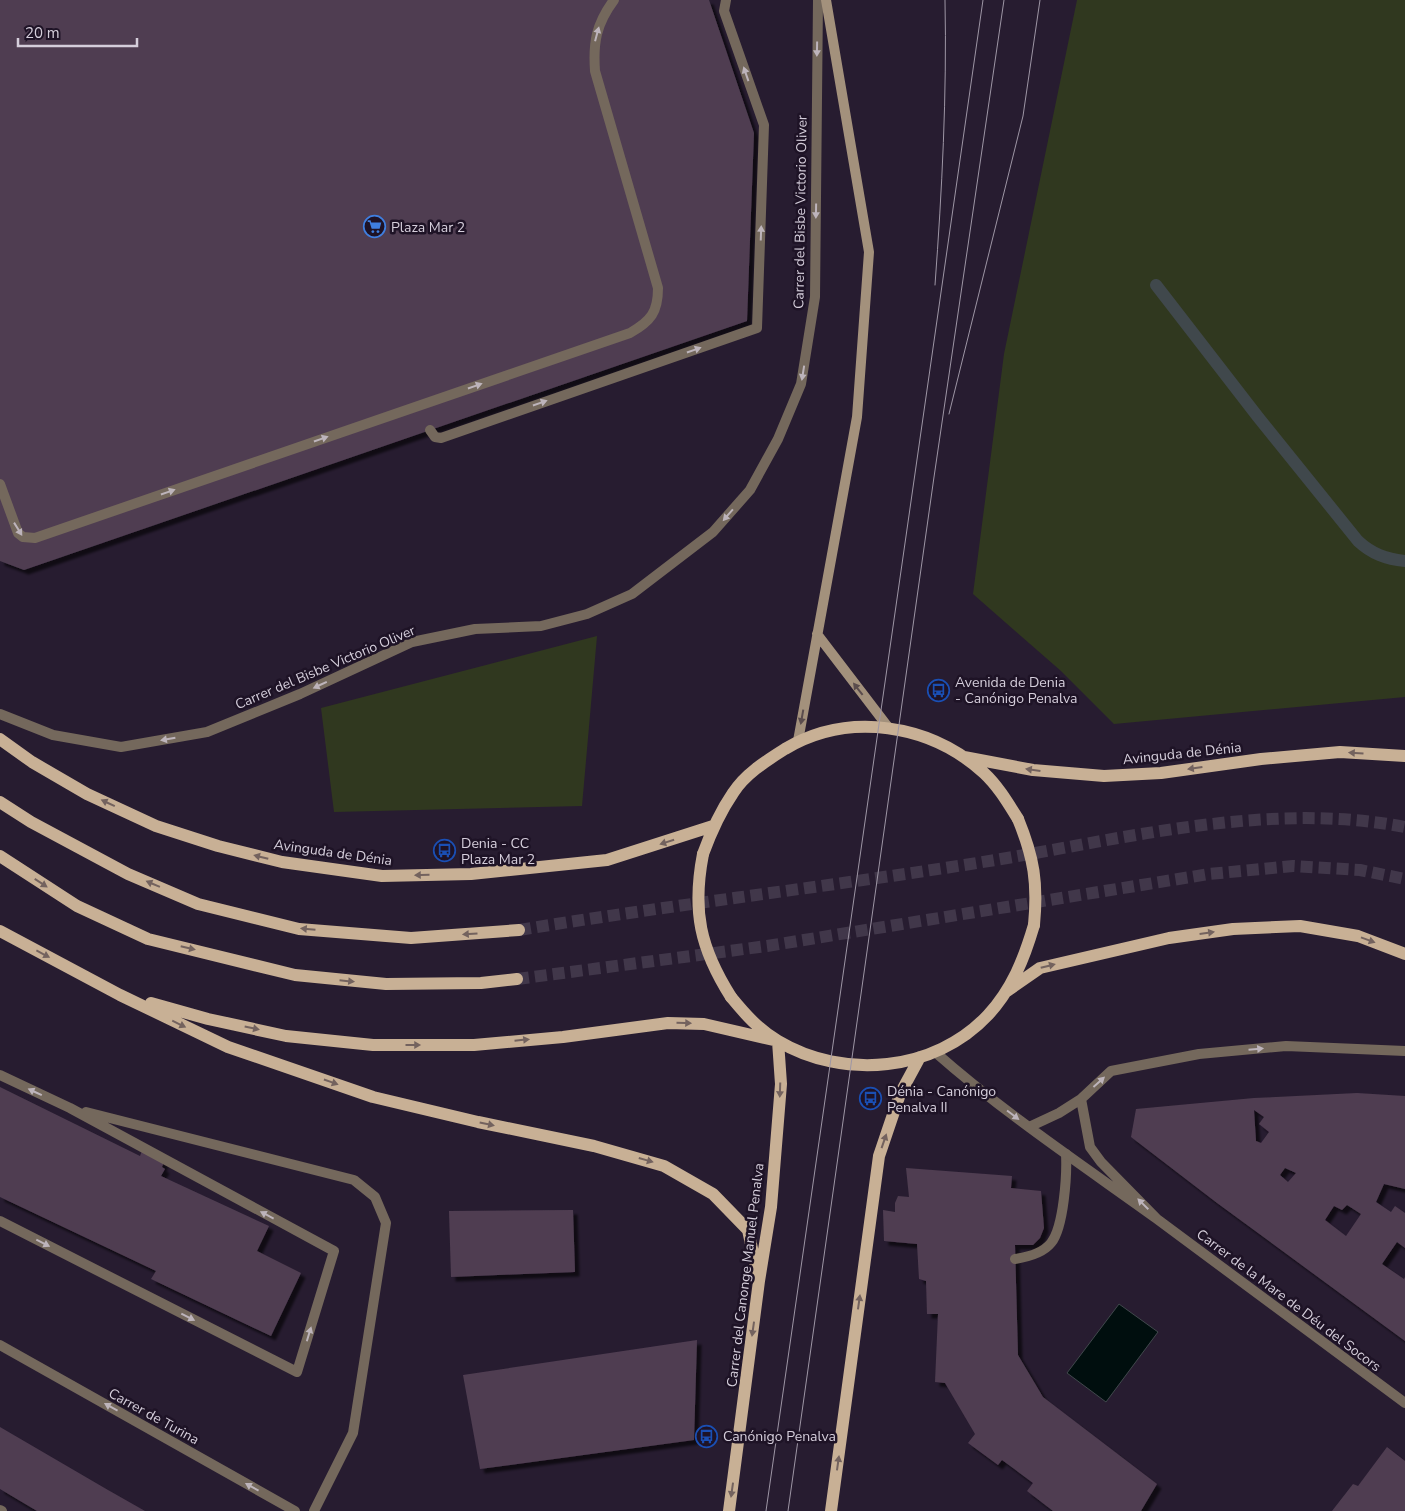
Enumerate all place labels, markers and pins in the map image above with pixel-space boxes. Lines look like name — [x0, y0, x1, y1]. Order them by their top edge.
supermarket icon: Plaza Mar 2 — [363, 215, 387, 239]
place label: Plaza Mar 2 — [391, 218, 465, 237]
place label: Avenida de Denia - Canónigo Penalva — [955, 673, 1078, 708]
bus stop icon: Avenida de Denia - Canónigo Penalva — [927, 678, 951, 702]
place label: Denia - CC Plaza Mar 2 — [461, 834, 535, 869]
bus stop icon: Denia - CC Plaza Mar 2 — [433, 839, 457, 863]
place label: Dénia - Canónigo Penalva II — [887, 1082, 996, 1117]
bus stop icon: Dénia - Canónigo Penalva II — [859, 1087, 883, 1111]
bus stop icon: Canónigo Penalva — [695, 1424, 719, 1448]
place label: Canónigo Penalva — [723, 1427, 836, 1446]

